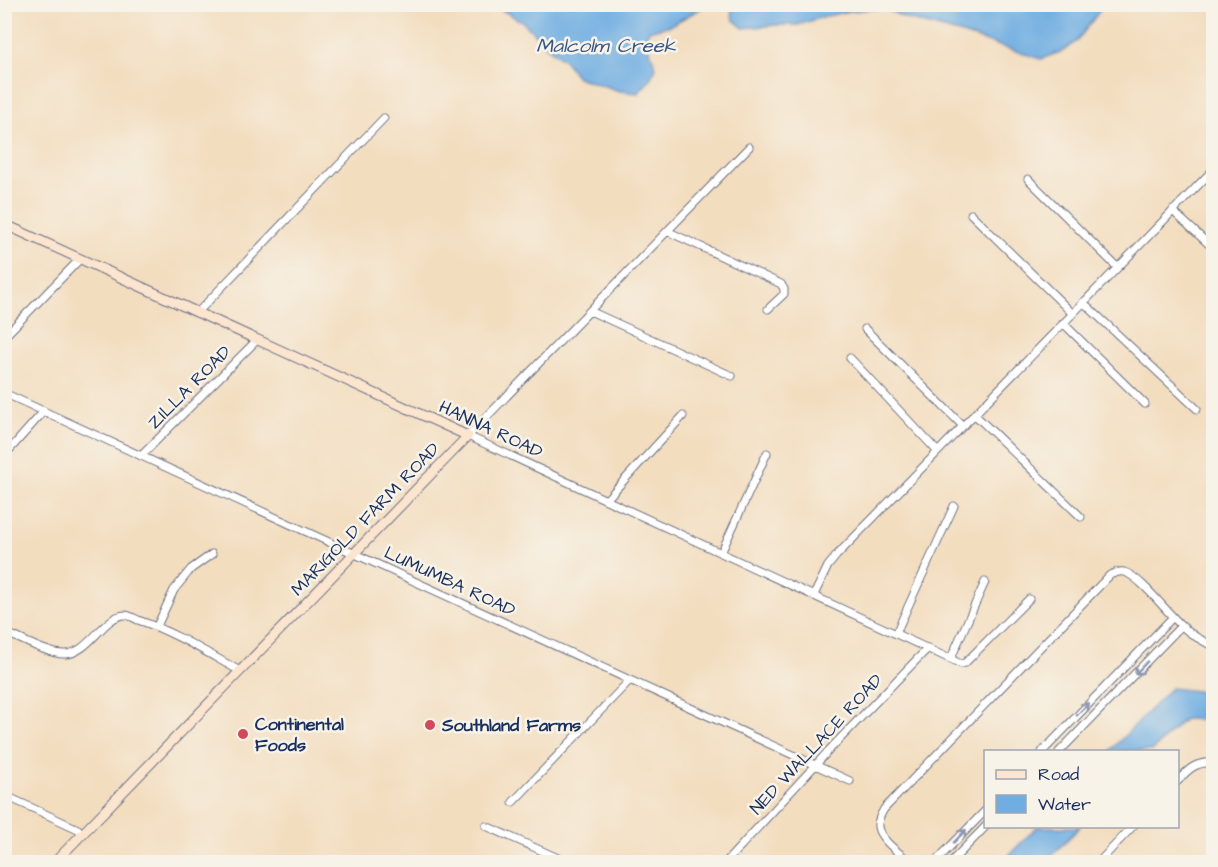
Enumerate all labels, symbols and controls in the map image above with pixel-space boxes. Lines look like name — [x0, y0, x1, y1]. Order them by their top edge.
water label: Malcolm Creek — [536, 32, 677, 60]
street label: ZILLA ROAD — [142, 340, 237, 435]
street label: HANNA ROAD — [435, 394, 547, 465]
street label: MARIGOLD FARM ROAD — [285, 437, 446, 602]
street label: LUMUMBA ROAD — [380, 540, 520, 623]
one-way arrow — [1133, 660, 1148, 675]
street label: NED WALLACE ROAD — [744, 668, 889, 820]
one-way arrow — [1076, 702, 1090, 717]
place label: Continental Foods — [255, 712, 344, 758]
place label: Southland Farms — [441, 713, 581, 738]
marker: Southland Farms — [423, 718, 437, 732]
marker: Continental Foods — [236, 727, 250, 741]
legend — [984, 750, 1179, 828]
text: Road — [1038, 762, 1079, 787]
text: Water — [1038, 792, 1091, 817]
one-way arrow — [953, 829, 967, 844]

